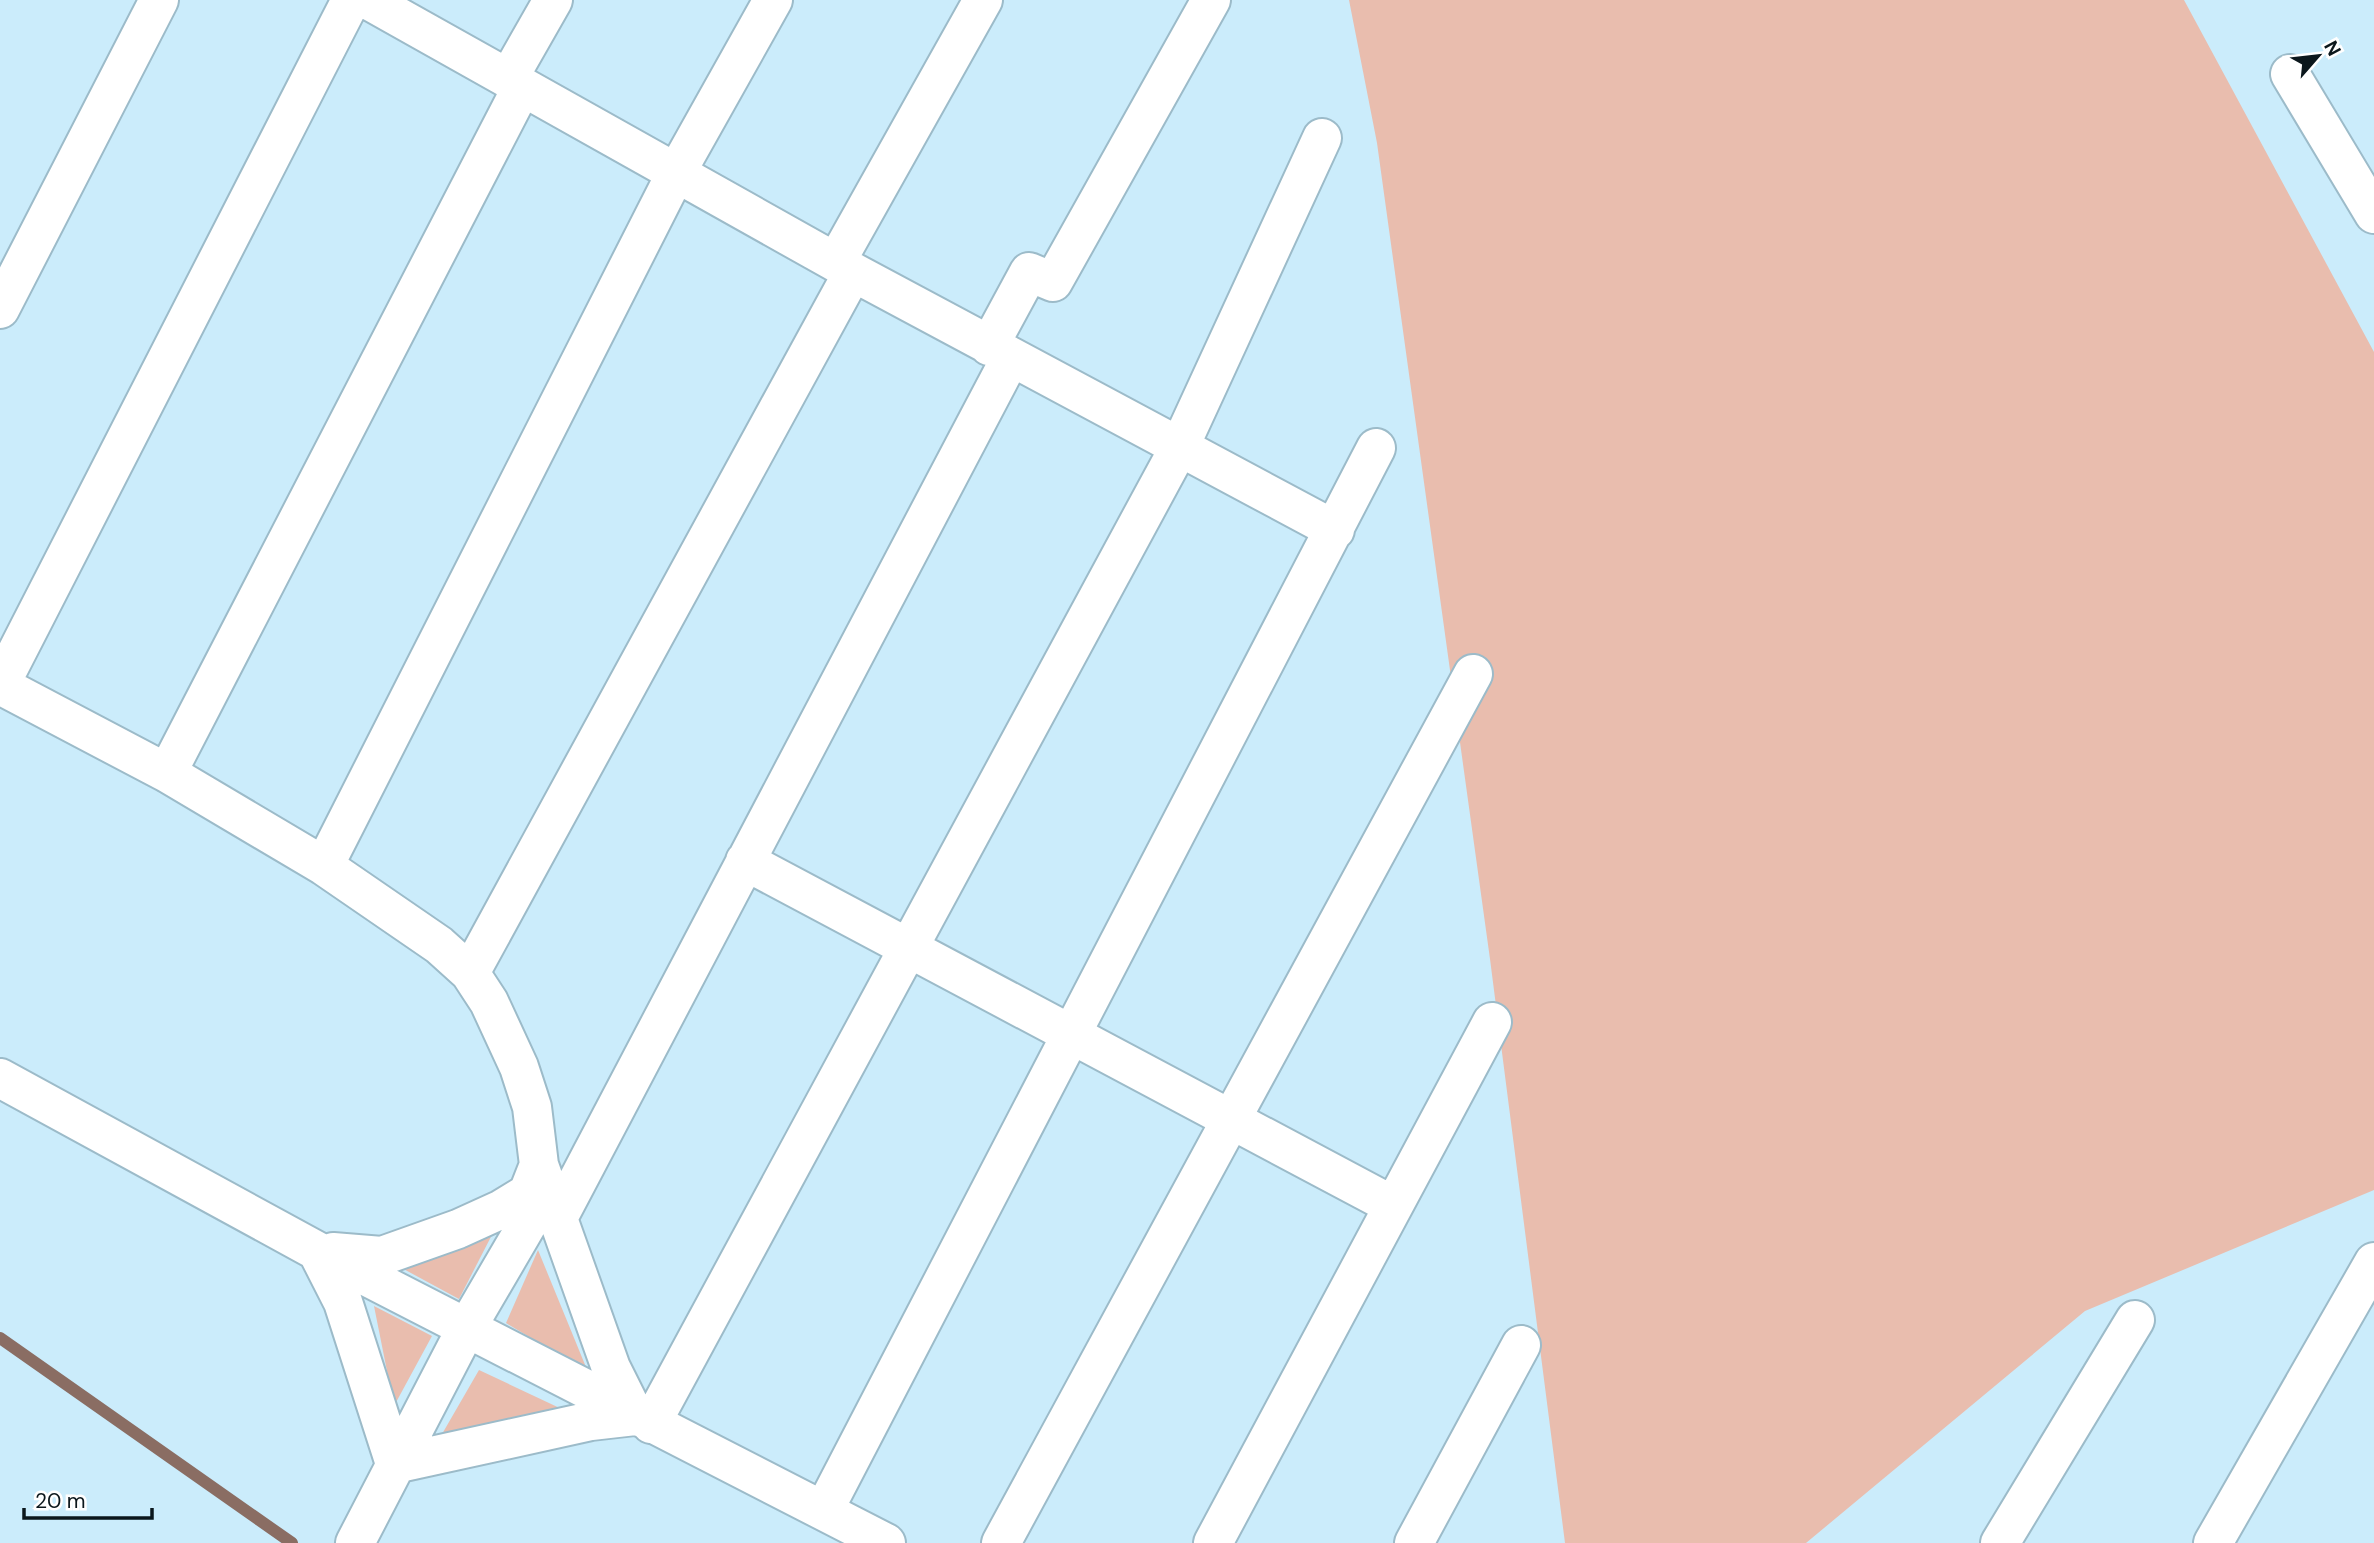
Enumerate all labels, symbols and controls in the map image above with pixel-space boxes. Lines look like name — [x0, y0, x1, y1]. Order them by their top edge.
north arrow — [2283, 21, 2353, 91]
text: N — [2318, 36, 2347, 60]
scale bar — [24, 1476, 152, 1520]
text: 20 m — [35, 1487, 86, 1515]

